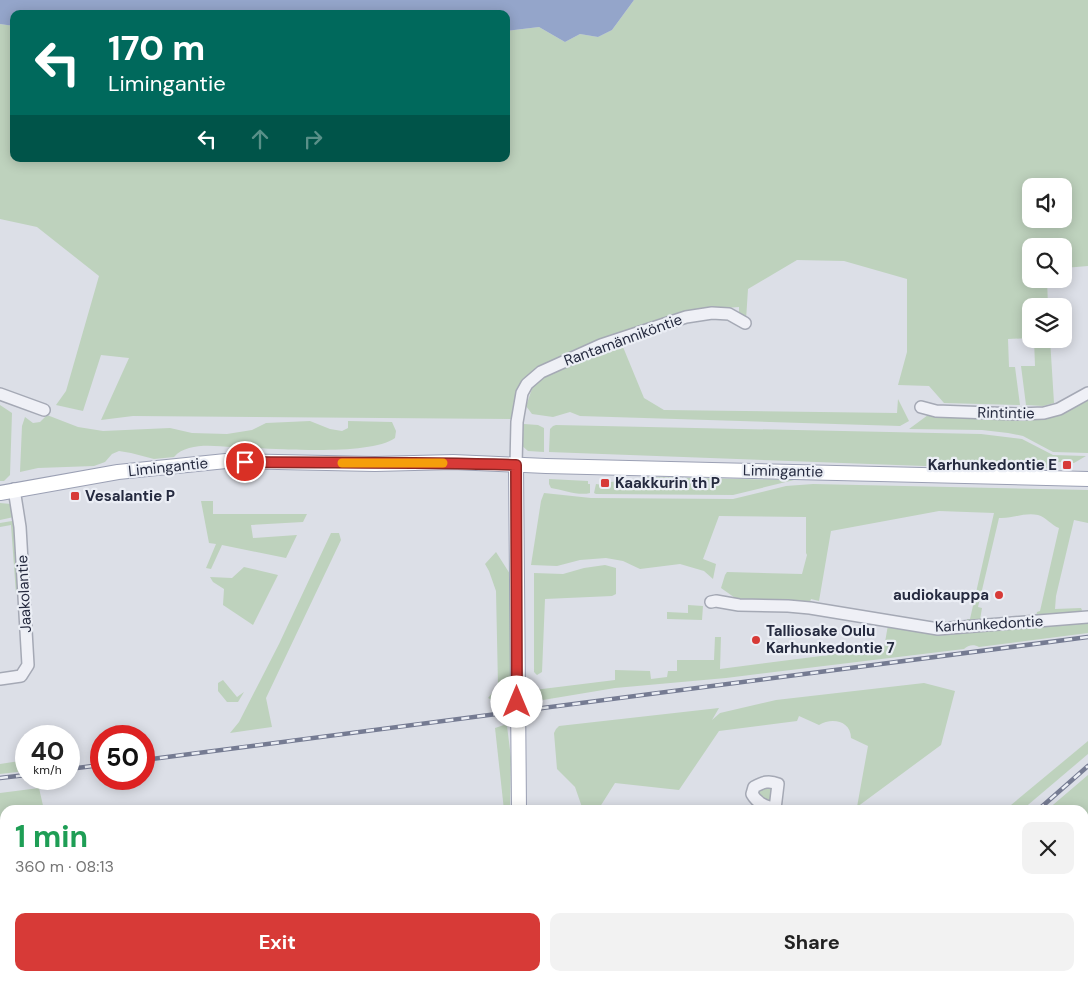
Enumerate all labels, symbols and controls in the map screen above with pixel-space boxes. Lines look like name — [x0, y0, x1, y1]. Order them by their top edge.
text: 170 m — [108, 25, 205, 71]
icon: left — [25, 30, 90, 95]
text: Limingantie — [108, 69, 226, 98]
icon: left — [193, 125, 221, 153]
icon: ahead — [246, 125, 274, 153]
icon: right — [299, 125, 327, 153]
map controls — [1022, 178, 1072, 348]
button: sound — [1022, 178, 1072, 228]
button: search — [1022, 238, 1072, 288]
button: layers — [1022, 298, 1072, 348]
street label: Rantamänniköntie — [561, 309, 685, 371]
street label: Rintintie — [977, 403, 1035, 423]
pin — [224, 441, 266, 483]
icon: arrive — [231, 448, 259, 476]
street label: Limingantie — [127, 453, 209, 481]
place label: Karhunkedontie E — [928, 455, 1057, 475]
marker: Karhunkedontie E — [1061, 459, 1073, 471]
street label: Limingantie — [743, 460, 823, 482]
place label: Kaakkurin th P — [615, 473, 720, 493]
marker: Kaakkurin th P — [599, 477, 611, 489]
place label: Vesalantie P — [85, 486, 175, 506]
marker: Vesalantie P — [69, 490, 81, 502]
street label: Jaakolantie — [12, 555, 36, 633]
place label: audiokauppa — [893, 585, 989, 605]
marker: audiokauppa — [993, 589, 1005, 601]
street label: Karhunkedontie — [934, 611, 1044, 637]
place label: Talliosake Oulu Karhunkedontie 7 — [766, 621, 894, 658]
marker: Talliosake Oulu Karhunkedontie 7 — [750, 634, 762, 646]
position arrow — [490, 675, 542, 727]
speed limit sign: 50 — [90, 725, 155, 790]
text: 40 — [31, 735, 64, 768]
text: km/h — [33, 762, 62, 778]
text: 1 min — [15, 817, 88, 856]
button: close — [1022, 822, 1074, 874]
text: 360 m · 08:13 — [15, 856, 114, 877]
button: Exit — [15, 913, 540, 971]
button: Share — [550, 913, 1074, 971]

